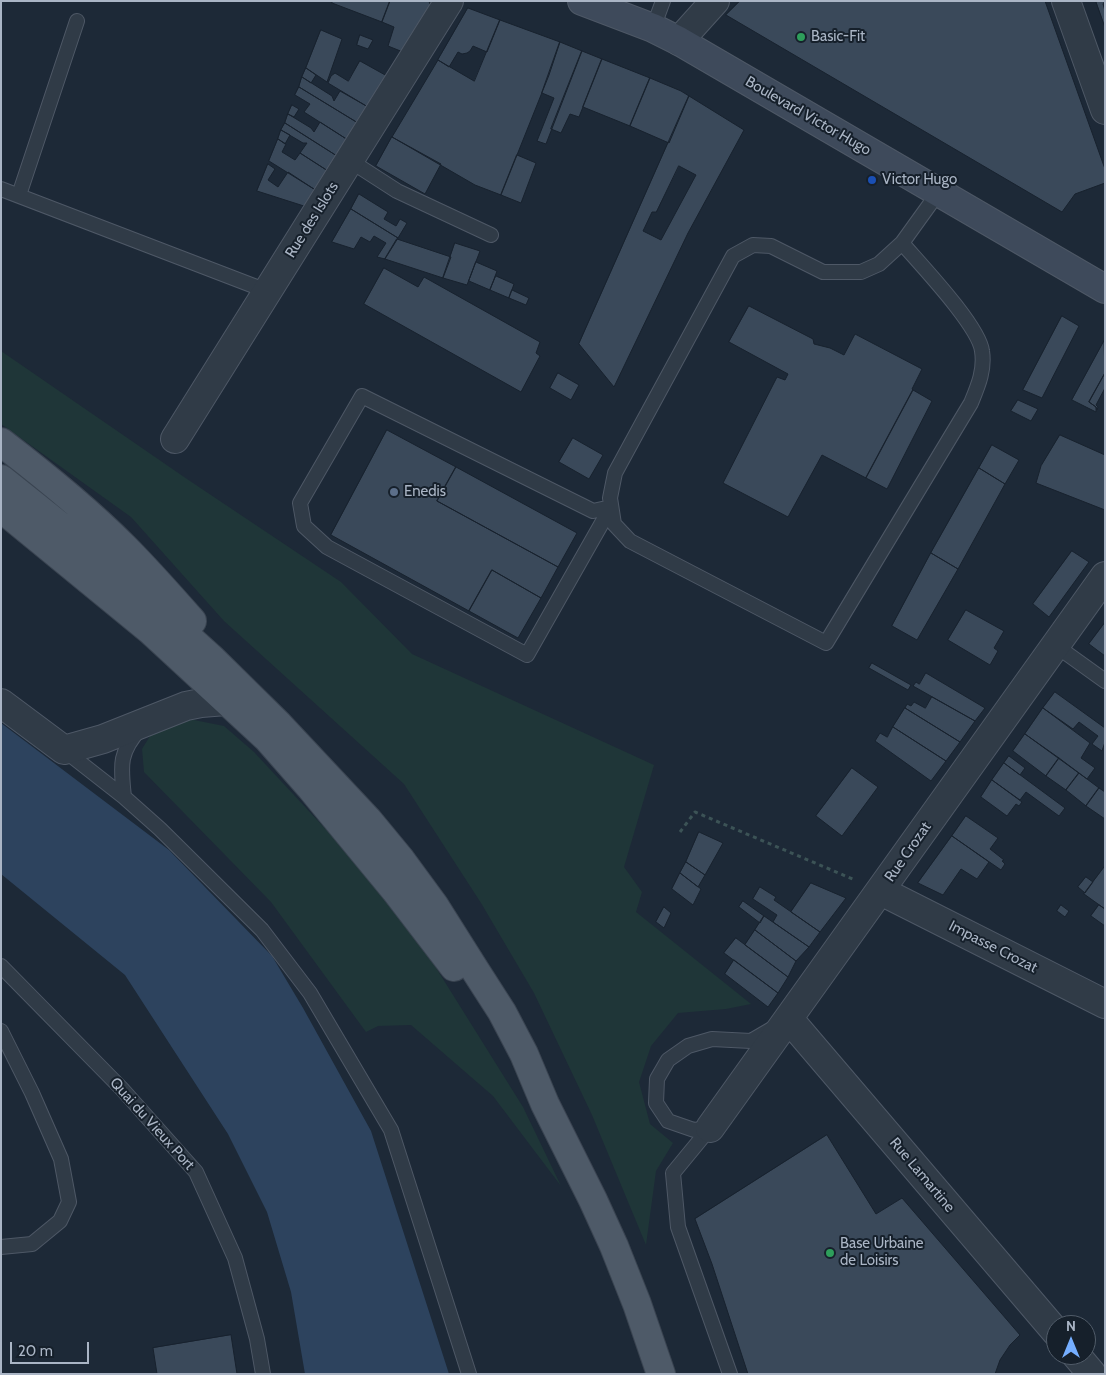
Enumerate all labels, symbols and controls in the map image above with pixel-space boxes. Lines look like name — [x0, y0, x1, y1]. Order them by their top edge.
place label: Basic-Fit — [811, 28, 865, 46]
marker: Basic-Fit — [795, 31, 807, 43]
street label: Boulevard Victor Hugo — [742, 73, 874, 159]
place label: Victor Hugo — [882, 171, 957, 189]
marker: Victor Hugo — [866, 174, 878, 186]
street label: Rue des Islots — [282, 179, 342, 261]
place label: Enedis — [404, 483, 446, 501]
marker: Enedis — [388, 486, 400, 498]
street label: Rue Crozat — [881, 819, 935, 885]
street label: Impasse Crozat — [946, 917, 1040, 977]
street label: Quai du Vieux Port — [106, 1074, 198, 1174]
street label: Rue Lamartine — [886, 1134, 958, 1216]
place label: Base Urbaine de Loisirs — [840, 1235, 924, 1270]
marker: Base Urbaine de Loisirs — [824, 1247, 836, 1259]
north arrow — [1046, 1315, 1096, 1365]
text: N — [1066, 1317, 1076, 1335]
scale bar — [12, 1332, 91, 1364]
text: 20 m — [18, 1342, 53, 1360]

